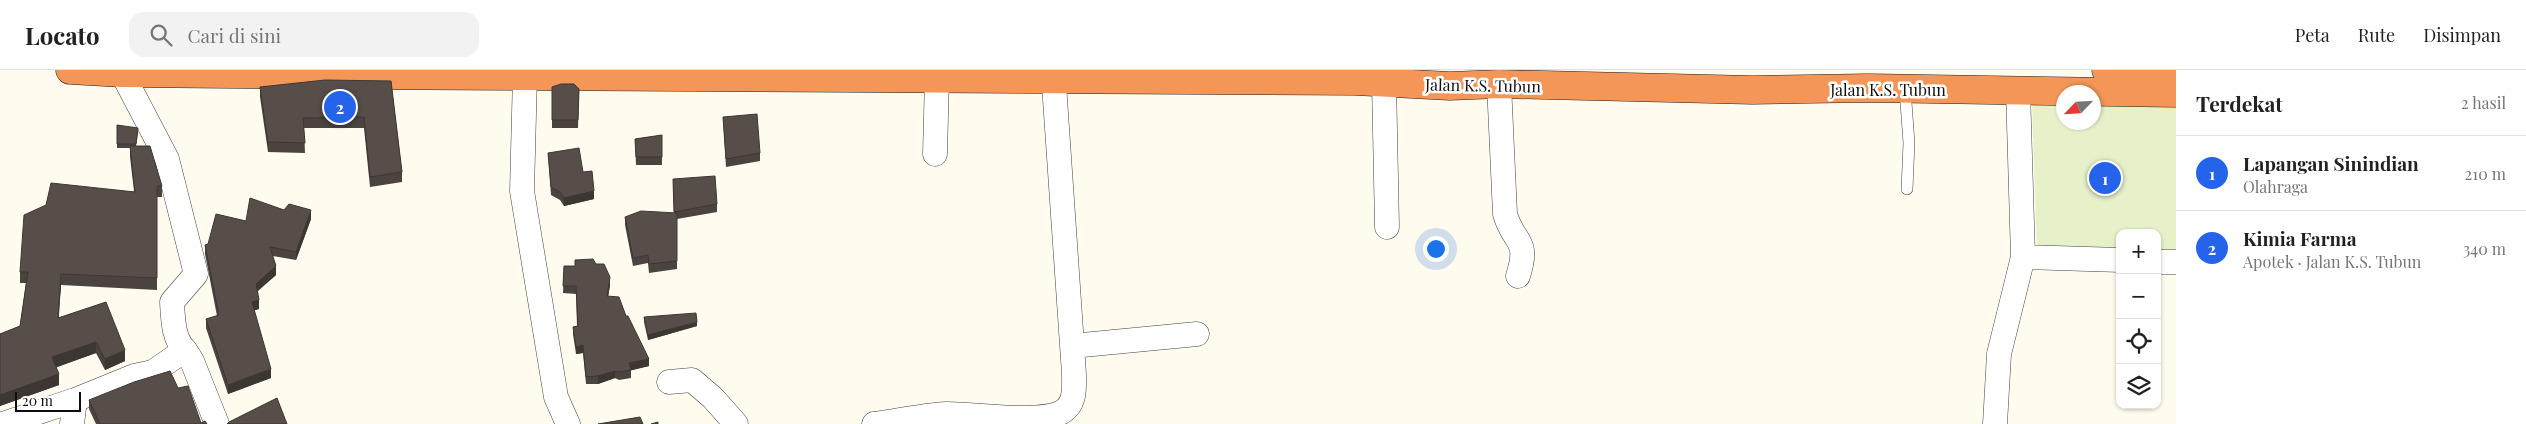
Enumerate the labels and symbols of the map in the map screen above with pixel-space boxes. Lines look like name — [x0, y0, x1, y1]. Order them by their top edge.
street label: Jalan K.S. Tubun — [1424, 73, 1541, 97]
street label: Jalan K.S. Tubun — [1829, 79, 1946, 100]
north arrow — [2056, 85, 2101, 130]
pin: 2 — [324, 88, 356, 126]
pin: 1 — [2089, 159, 2121, 197]
your location — [1423, 236, 1449, 262]
scale bar — [15, 389, 81, 412]

